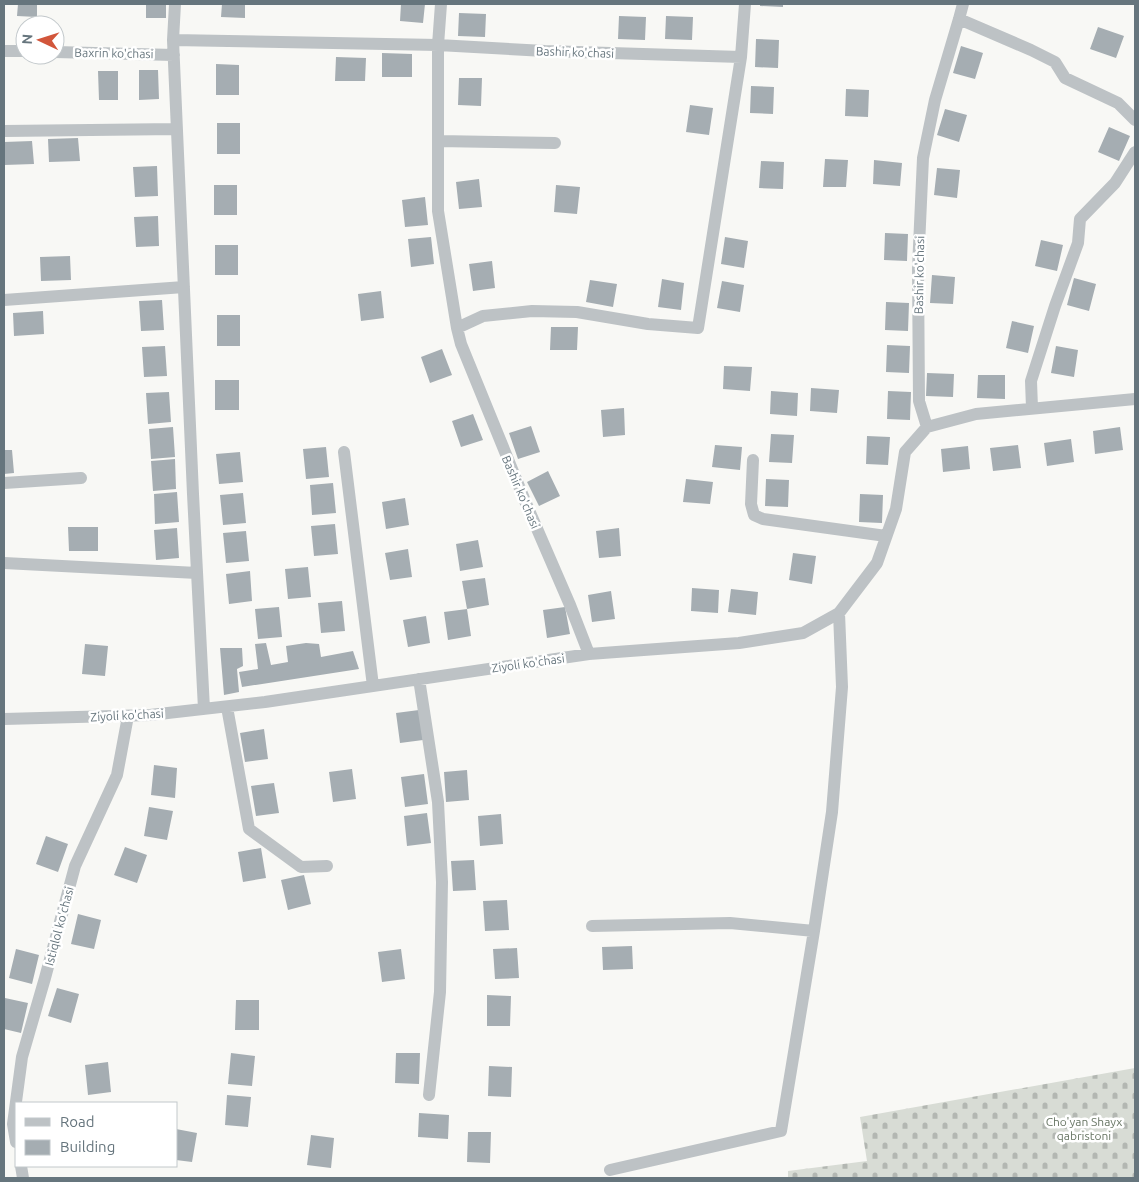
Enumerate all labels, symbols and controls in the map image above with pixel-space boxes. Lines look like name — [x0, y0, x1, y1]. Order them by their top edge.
north arrow — [15, 15, 65, 65]
text: N — [19, 33, 35, 45]
street label: Bashir ko'chasi — [536, 44, 614, 60]
street label: Baxrin ko'chasi — [74, 46, 154, 60]
street label: Bashir ko'chasi — [912, 236, 926, 314]
street label: Bashir ko'chasi — [500, 453, 542, 531]
street label: Ziyoli ko'chasi — [491, 651, 565, 675]
street label: Ziyoli ko'chasi — [90, 707, 164, 723]
street label: Istiqlol ko'chasi — [42, 885, 76, 967]
legend — [15, 1102, 178, 1167]
text: Road — [60, 1113, 95, 1130]
park label: Cho'yan Shayx qabristoni — [1046, 1115, 1122, 1142]
text: Building — [60, 1138, 115, 1155]

